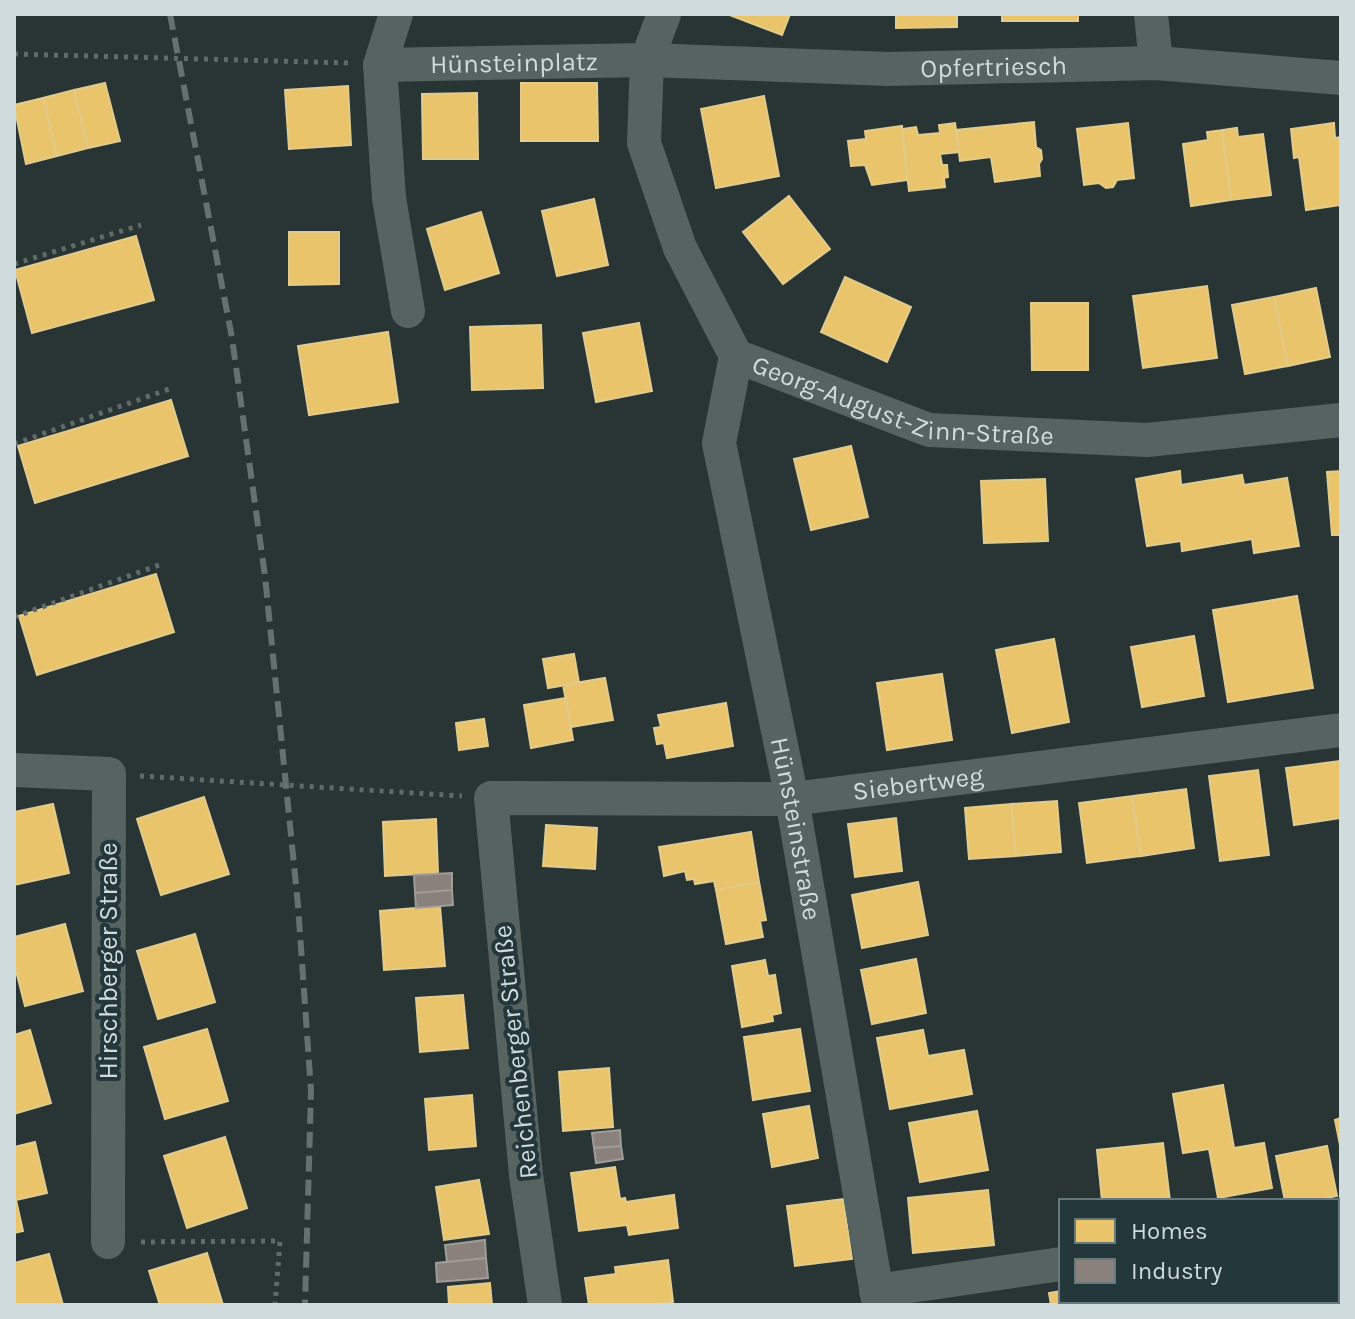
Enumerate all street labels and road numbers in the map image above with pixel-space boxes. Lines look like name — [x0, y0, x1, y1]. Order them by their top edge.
street label: Hünsteinplatz — [430, 46, 598, 80]
street label: Opfertriesch — [920, 50, 1067, 84]
street label: Georg-August-Zinn-Straße — [748, 349, 1055, 452]
street label: Hünsteinstraße — [764, 734, 828, 923]
street label: Siebertweg — [851, 760, 986, 807]
street label: Hirschberger Straße — [93, 842, 124, 1080]
street label: Reichenberger Straße — [487, 924, 544, 1180]

